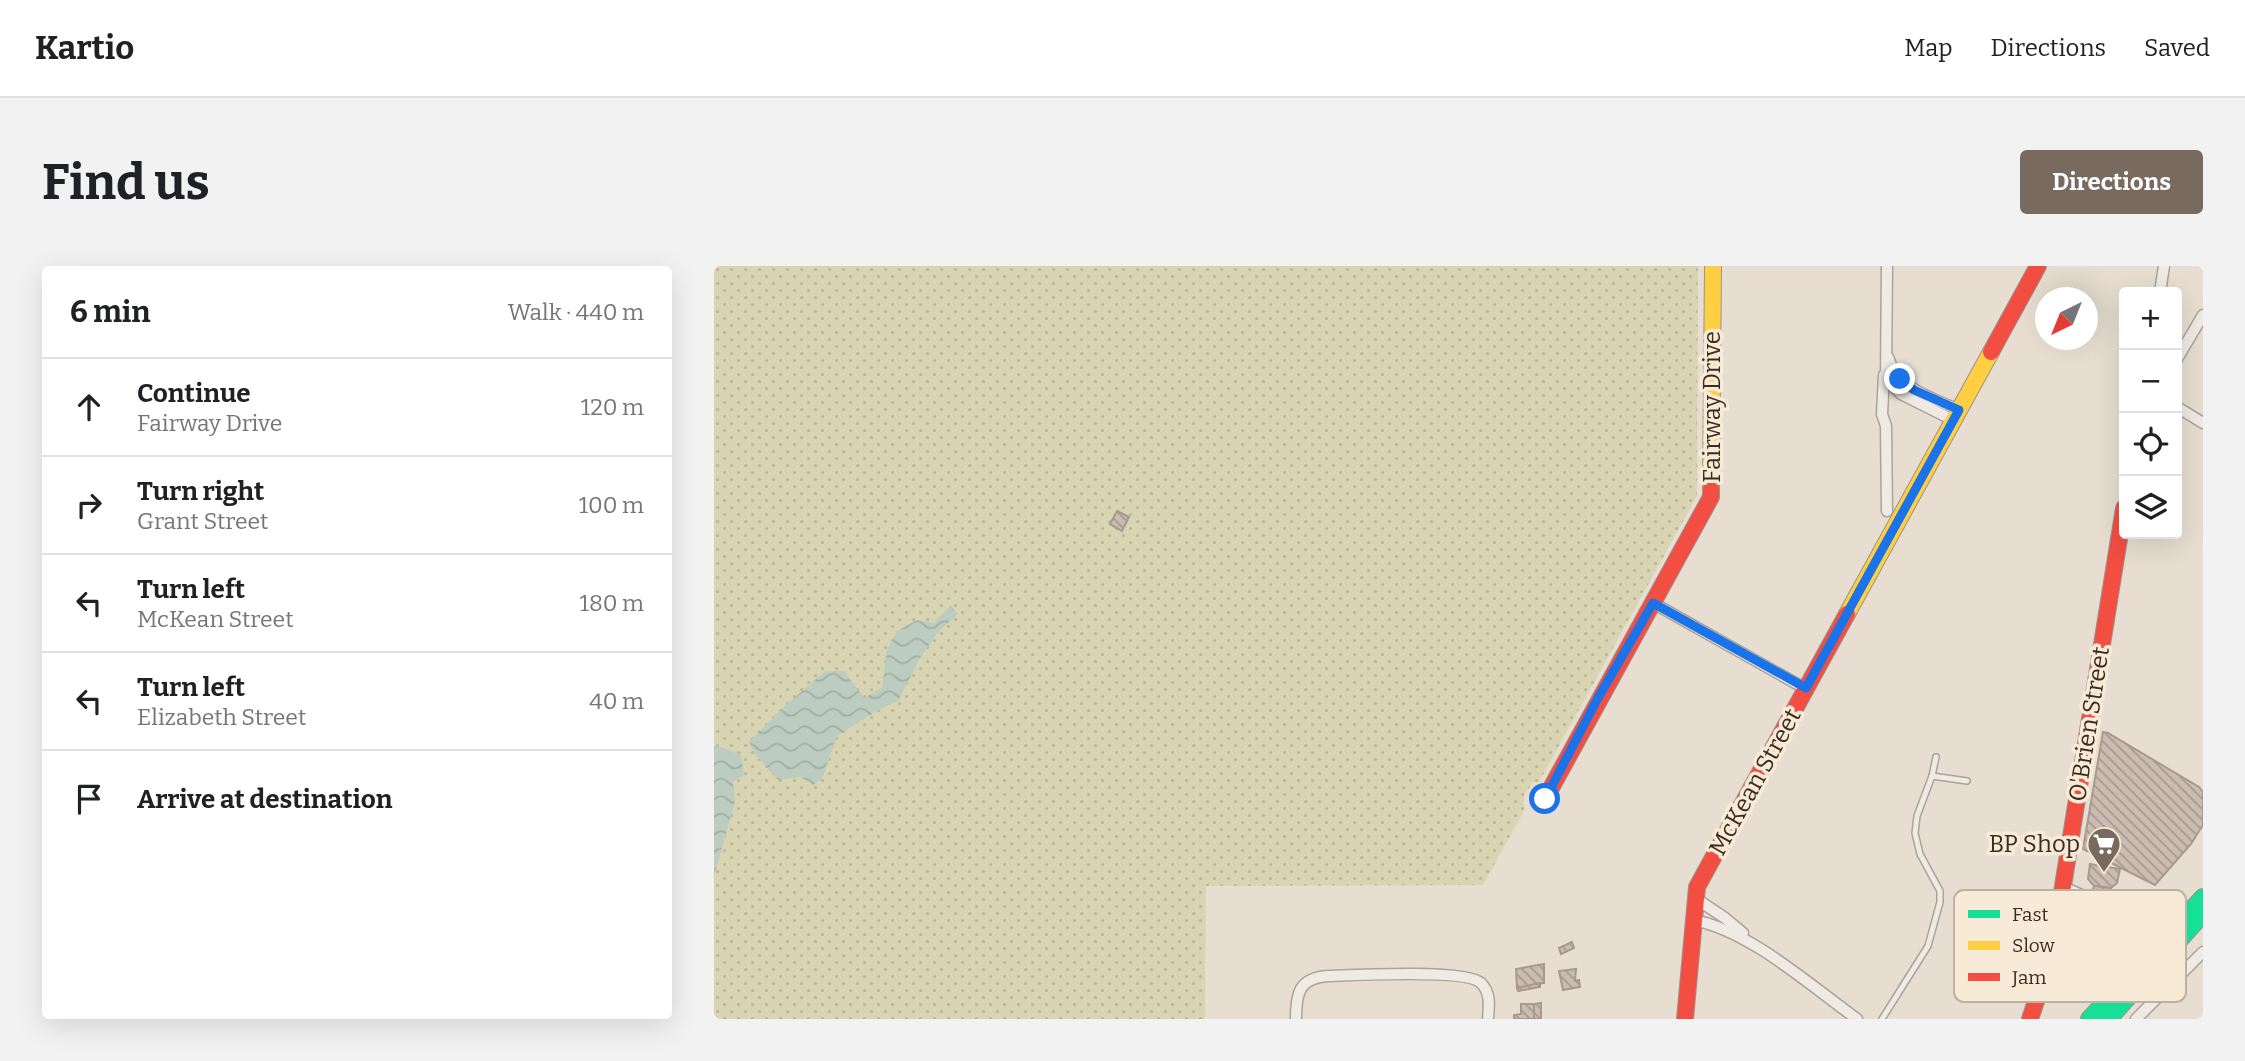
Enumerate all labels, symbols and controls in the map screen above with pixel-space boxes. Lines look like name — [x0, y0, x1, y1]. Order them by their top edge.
text: Kartio — [35, 28, 134, 68]
text: Map — [1904, 34, 1953, 62]
text: Directions — [1991, 34, 2106, 62]
text: Saved — [2144, 34, 2210, 62]
button: Directions — [2020, 150, 2203, 214]
text: Find us — [42, 153, 210, 212]
north arrow — [2035, 287, 2098, 350]
map controls — [2119, 287, 2182, 539]
button: + — [2119, 287, 2182, 350]
text: 6 min — [70, 294, 151, 330]
text: Walk · 440 m — [508, 298, 644, 326]
street label: Fairway Drive — [1698, 331, 1726, 483]
button: − — [2119, 350, 2182, 413]
route end — [1884, 363, 1915, 394]
text: Continue — [137, 378, 251, 409]
icon: ahead — [70, 388, 108, 426]
text: 120 m — [581, 393, 644, 421]
text: Fairway Drive — [137, 409, 282, 437]
button: locate — [2119, 413, 2182, 476]
text: Turn right — [137, 476, 264, 507]
button: layers — [2119, 476, 2182, 539]
icon: right — [70, 486, 108, 524]
text: 100 m — [579, 491, 644, 519]
text: Grant Street — [137, 507, 268, 535]
text: Turn left — [137, 574, 245, 605]
icon: left — [70, 584, 108, 622]
text: 180 m — [580, 589, 644, 617]
text: McKean Street — [137, 605, 293, 633]
street label: O'Brien Street — [2063, 644, 2115, 803]
text: Turn left — [137, 672, 245, 703]
icon: left — [70, 682, 108, 720]
text: 40 m — [589, 687, 644, 715]
text: Elizabeth Street — [137, 703, 306, 731]
street label: McKean Street — [1703, 704, 1807, 860]
icon: arrive — [70, 780, 108, 818]
route start — [1529, 783, 1560, 814]
text: Arrive at destination — [137, 784, 392, 815]
supermarket icon: BP Shop — [2085, 825, 2123, 874]
place label: BP Shop — [1989, 830, 2080, 858]
legend — [1954, 890, 2186, 1002]
text: Fast — [2012, 903, 2049, 926]
text: Slow — [2012, 934, 2055, 957]
text: Jam — [2011, 966, 2046, 989]

